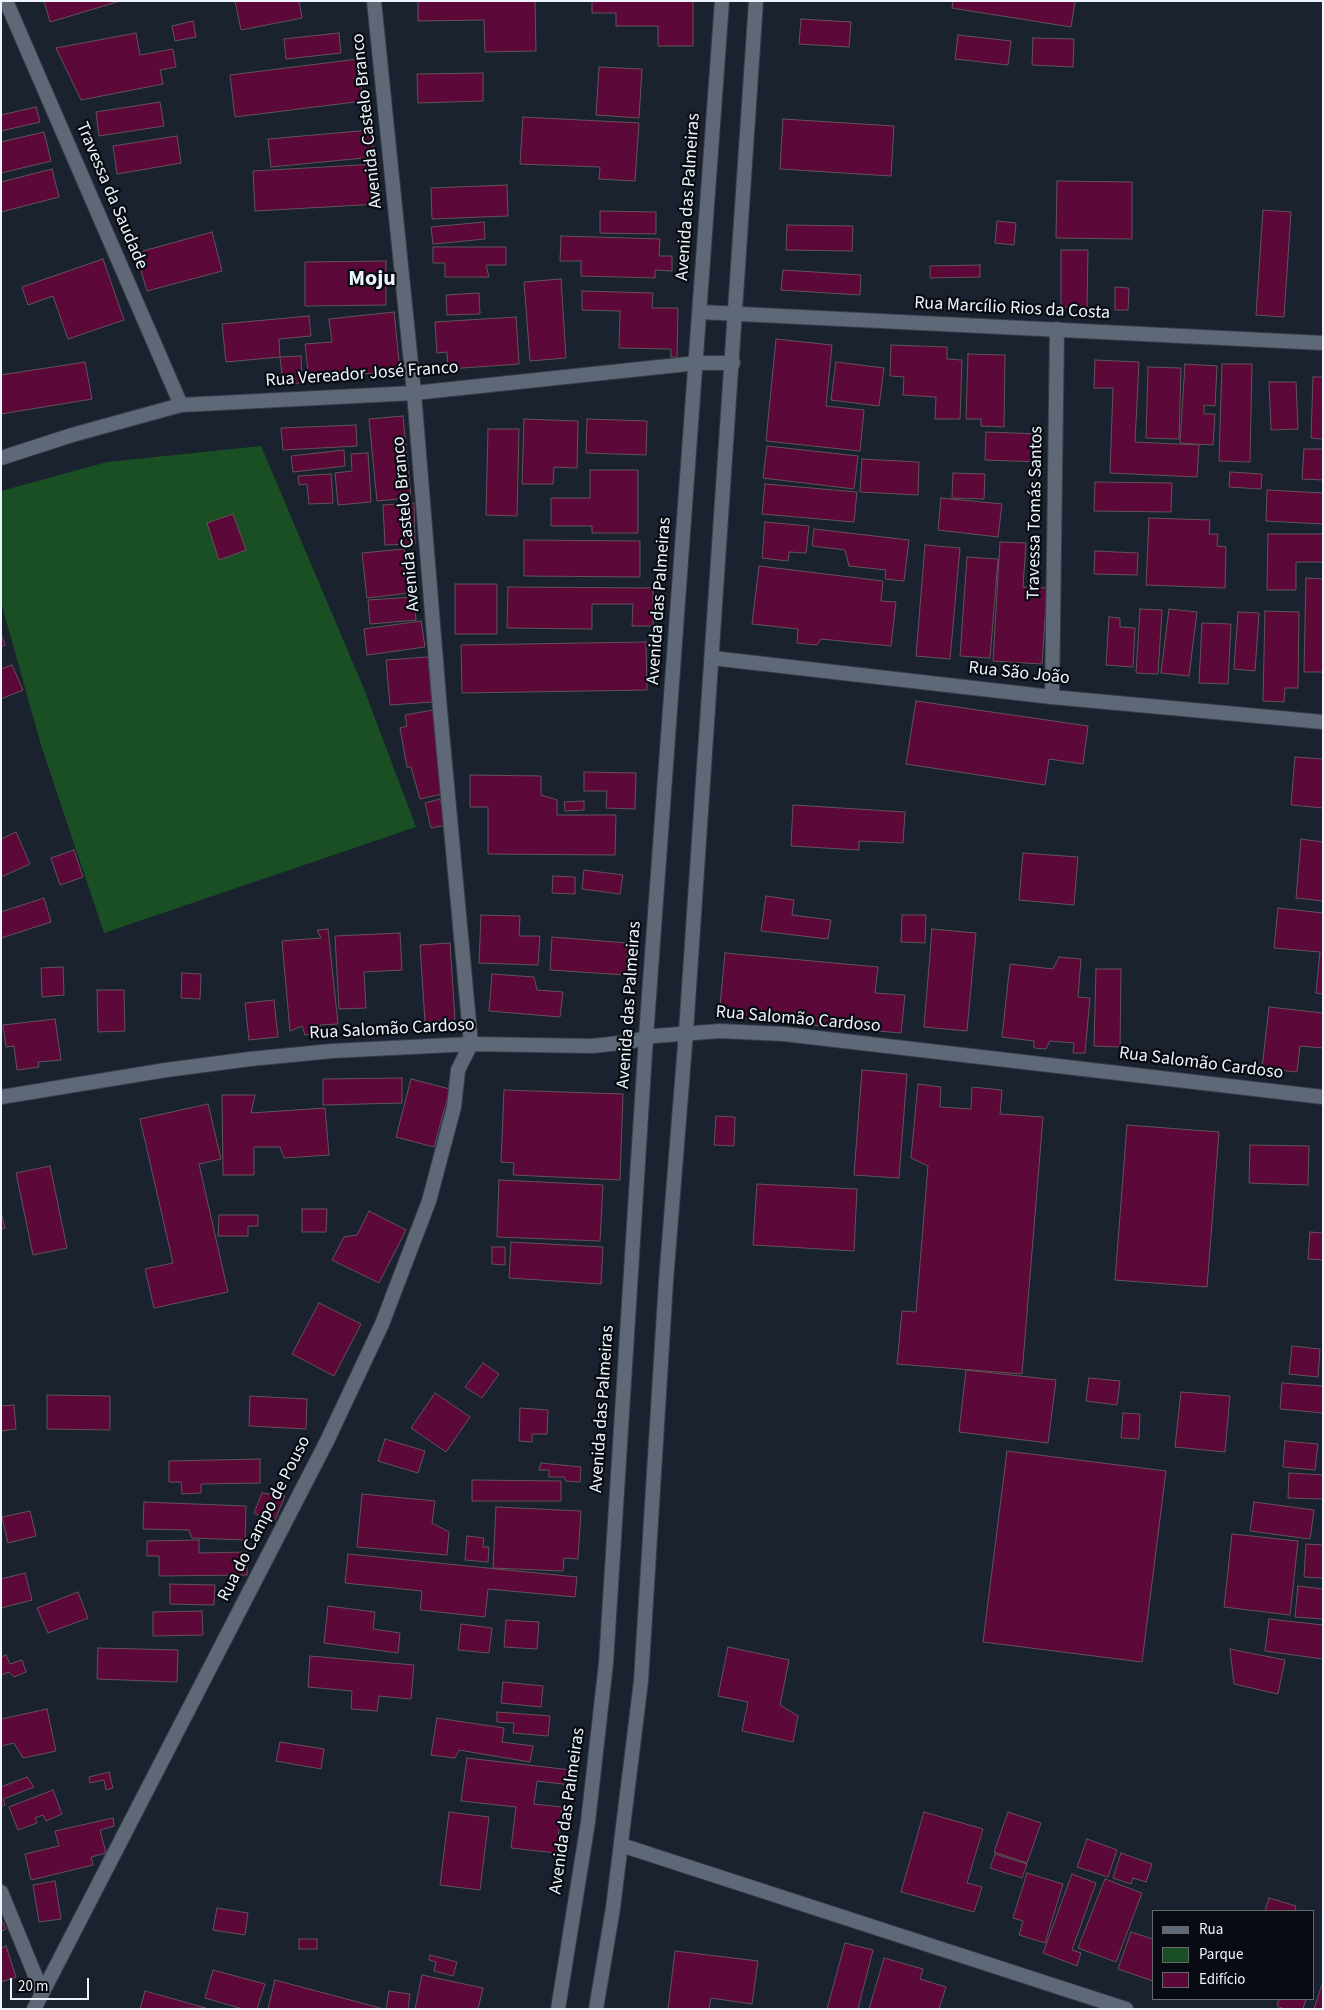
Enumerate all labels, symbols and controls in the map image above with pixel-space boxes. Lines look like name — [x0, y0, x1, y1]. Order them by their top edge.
street label: Avenida Castelo Branco — [348, 32, 388, 210]
street label: Avenida das Palmeiras — [672, 113, 706, 281]
street label: Travessa da Saudade — [70, 119, 152, 273]
district label: Moju — [348, 267, 396, 293]
street label: Rua Marcílio Rios da Costa — [914, 293, 1110, 325]
street label: Rua Vereador José Franco — [265, 357, 459, 393]
street label: Travessa Tomás Santos — [1024, 426, 1048, 600]
street label: Avenida Castelo Branco — [389, 435, 425, 613]
street label: Avenida das Palmeiras — [643, 517, 677, 685]
street label: Rua São João — [967, 658, 1071, 690]
street label: Avenida das Palmeiras — [613, 921, 647, 1089]
street label: Rua Salomão Cardoso — [715, 1002, 881, 1038]
street label: Rua Salomão Cardoso — [309, 1015, 475, 1045]
street label: Rua Salomão Cardoso — [1118, 1043, 1284, 1085]
street label: Avenida das Palmeiras — [586, 1325, 620, 1493]
street label: Rua do Campo de Pouso — [214, 1433, 316, 1605]
street label: Avenida das Palmeiras — [546, 1726, 590, 1896]
legend — [1152, 1910, 1314, 2000]
text: Rua — [1199, 1919, 1223, 1940]
text: Parque — [1199, 1944, 1243, 1965]
scale bar — [12, 1968, 91, 2000]
text: Edifício — [1199, 1969, 1246, 1990]
text: 20 m — [18, 1976, 48, 1997]

